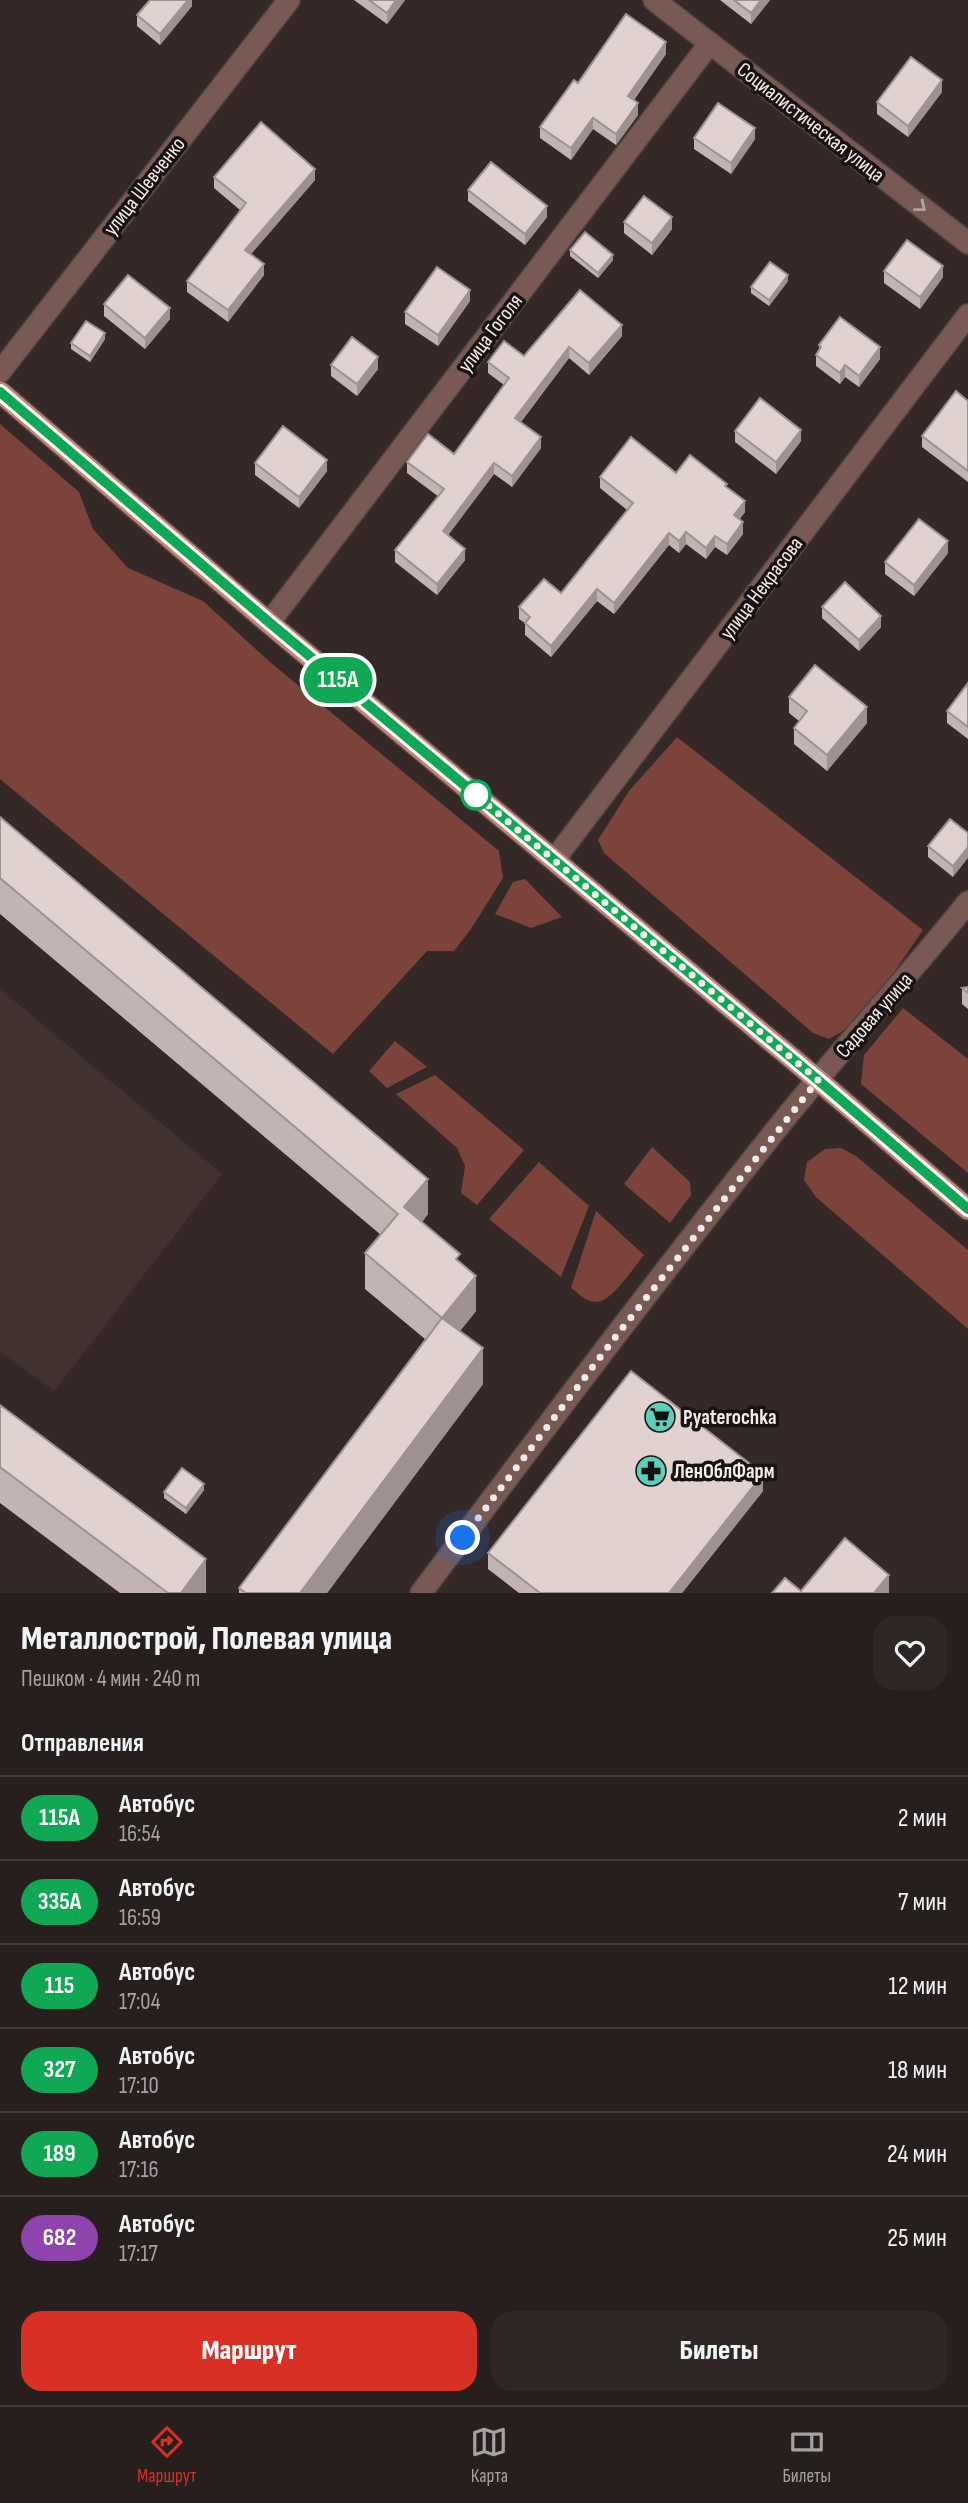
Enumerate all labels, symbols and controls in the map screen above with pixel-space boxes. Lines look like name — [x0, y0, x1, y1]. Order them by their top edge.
street label: Социалистическая улица — [732, 57, 889, 188]
street label: улица Шевченко — [98, 132, 191, 240]
one-way arrow — [914, 198, 926, 211]
street label: улица Гоголя — [453, 289, 528, 377]
street label: улица Некрасова — [715, 532, 808, 644]
line badge: 115А — [289, 657, 387, 703]
text: 115А — [318, 665, 358, 694]
unlabelled marker — [461, 780, 491, 810]
street label: Садовая улица — [831, 968, 918, 1063]
supermarket icon: Pyaterochka — [643, 1400, 677, 1434]
place label: Pyaterochka — [683, 1405, 777, 1430]
pharmacy icon: ЛенОблФарм — [634, 1454, 668, 1488]
place label: ЛенОблФарм — [674, 1459, 774, 1484]
your location — [445, 1520, 480, 1555]
button: heart — [873, 1616, 947, 1690]
text: Металлострой, Полевая улица — [21, 1619, 392, 1659]
text: Пешком · 4 мин · 240 m — [21, 1665, 200, 1693]
text: Отправления — [21, 1728, 144, 1759]
text: Автобус — [119, 1789, 195, 1820]
text: 115А — [39, 1803, 80, 1832]
text: 2 мин — [898, 1803, 947, 1834]
text: 16:54 — [119, 1820, 160, 1848]
text: Автобус — [119, 1873, 195, 1904]
text: 335А — [38, 1887, 81, 1916]
text: 7 мин — [898, 1887, 947, 1918]
text: 16:59 — [119, 1904, 161, 1932]
text: Автобус — [119, 1957, 195, 1988]
text: 115 — [45, 1971, 74, 2000]
text: 12 мин — [888, 1971, 947, 2002]
text: 17:04 — [119, 1988, 160, 2016]
text: Автобус — [119, 2041, 195, 2072]
text: 327 — [44, 2055, 75, 2084]
text: 18 мин — [888, 2055, 947, 2086]
text: 17:10 — [119, 2072, 159, 2100]
text: Автобус — [119, 2125, 195, 2156]
text: 189 — [43, 2139, 76, 2168]
text: 24 мин — [887, 2139, 947, 2170]
text: 17:16 — [119, 2156, 159, 2184]
text: Автобус — [119, 2209, 195, 2240]
text: 682 — [43, 2223, 76, 2252]
text: 25 мин — [887, 2223, 947, 2254]
text: 17:17 — [119, 2240, 158, 2268]
button: Маршрут — [21, 2311, 477, 2391]
button: Билеты — [491, 2311, 947, 2391]
tab: Маршрут — [137, 2423, 196, 2488]
tab: Карта — [470, 2423, 508, 2488]
tab: Билеты — [782, 2423, 831, 2488]

